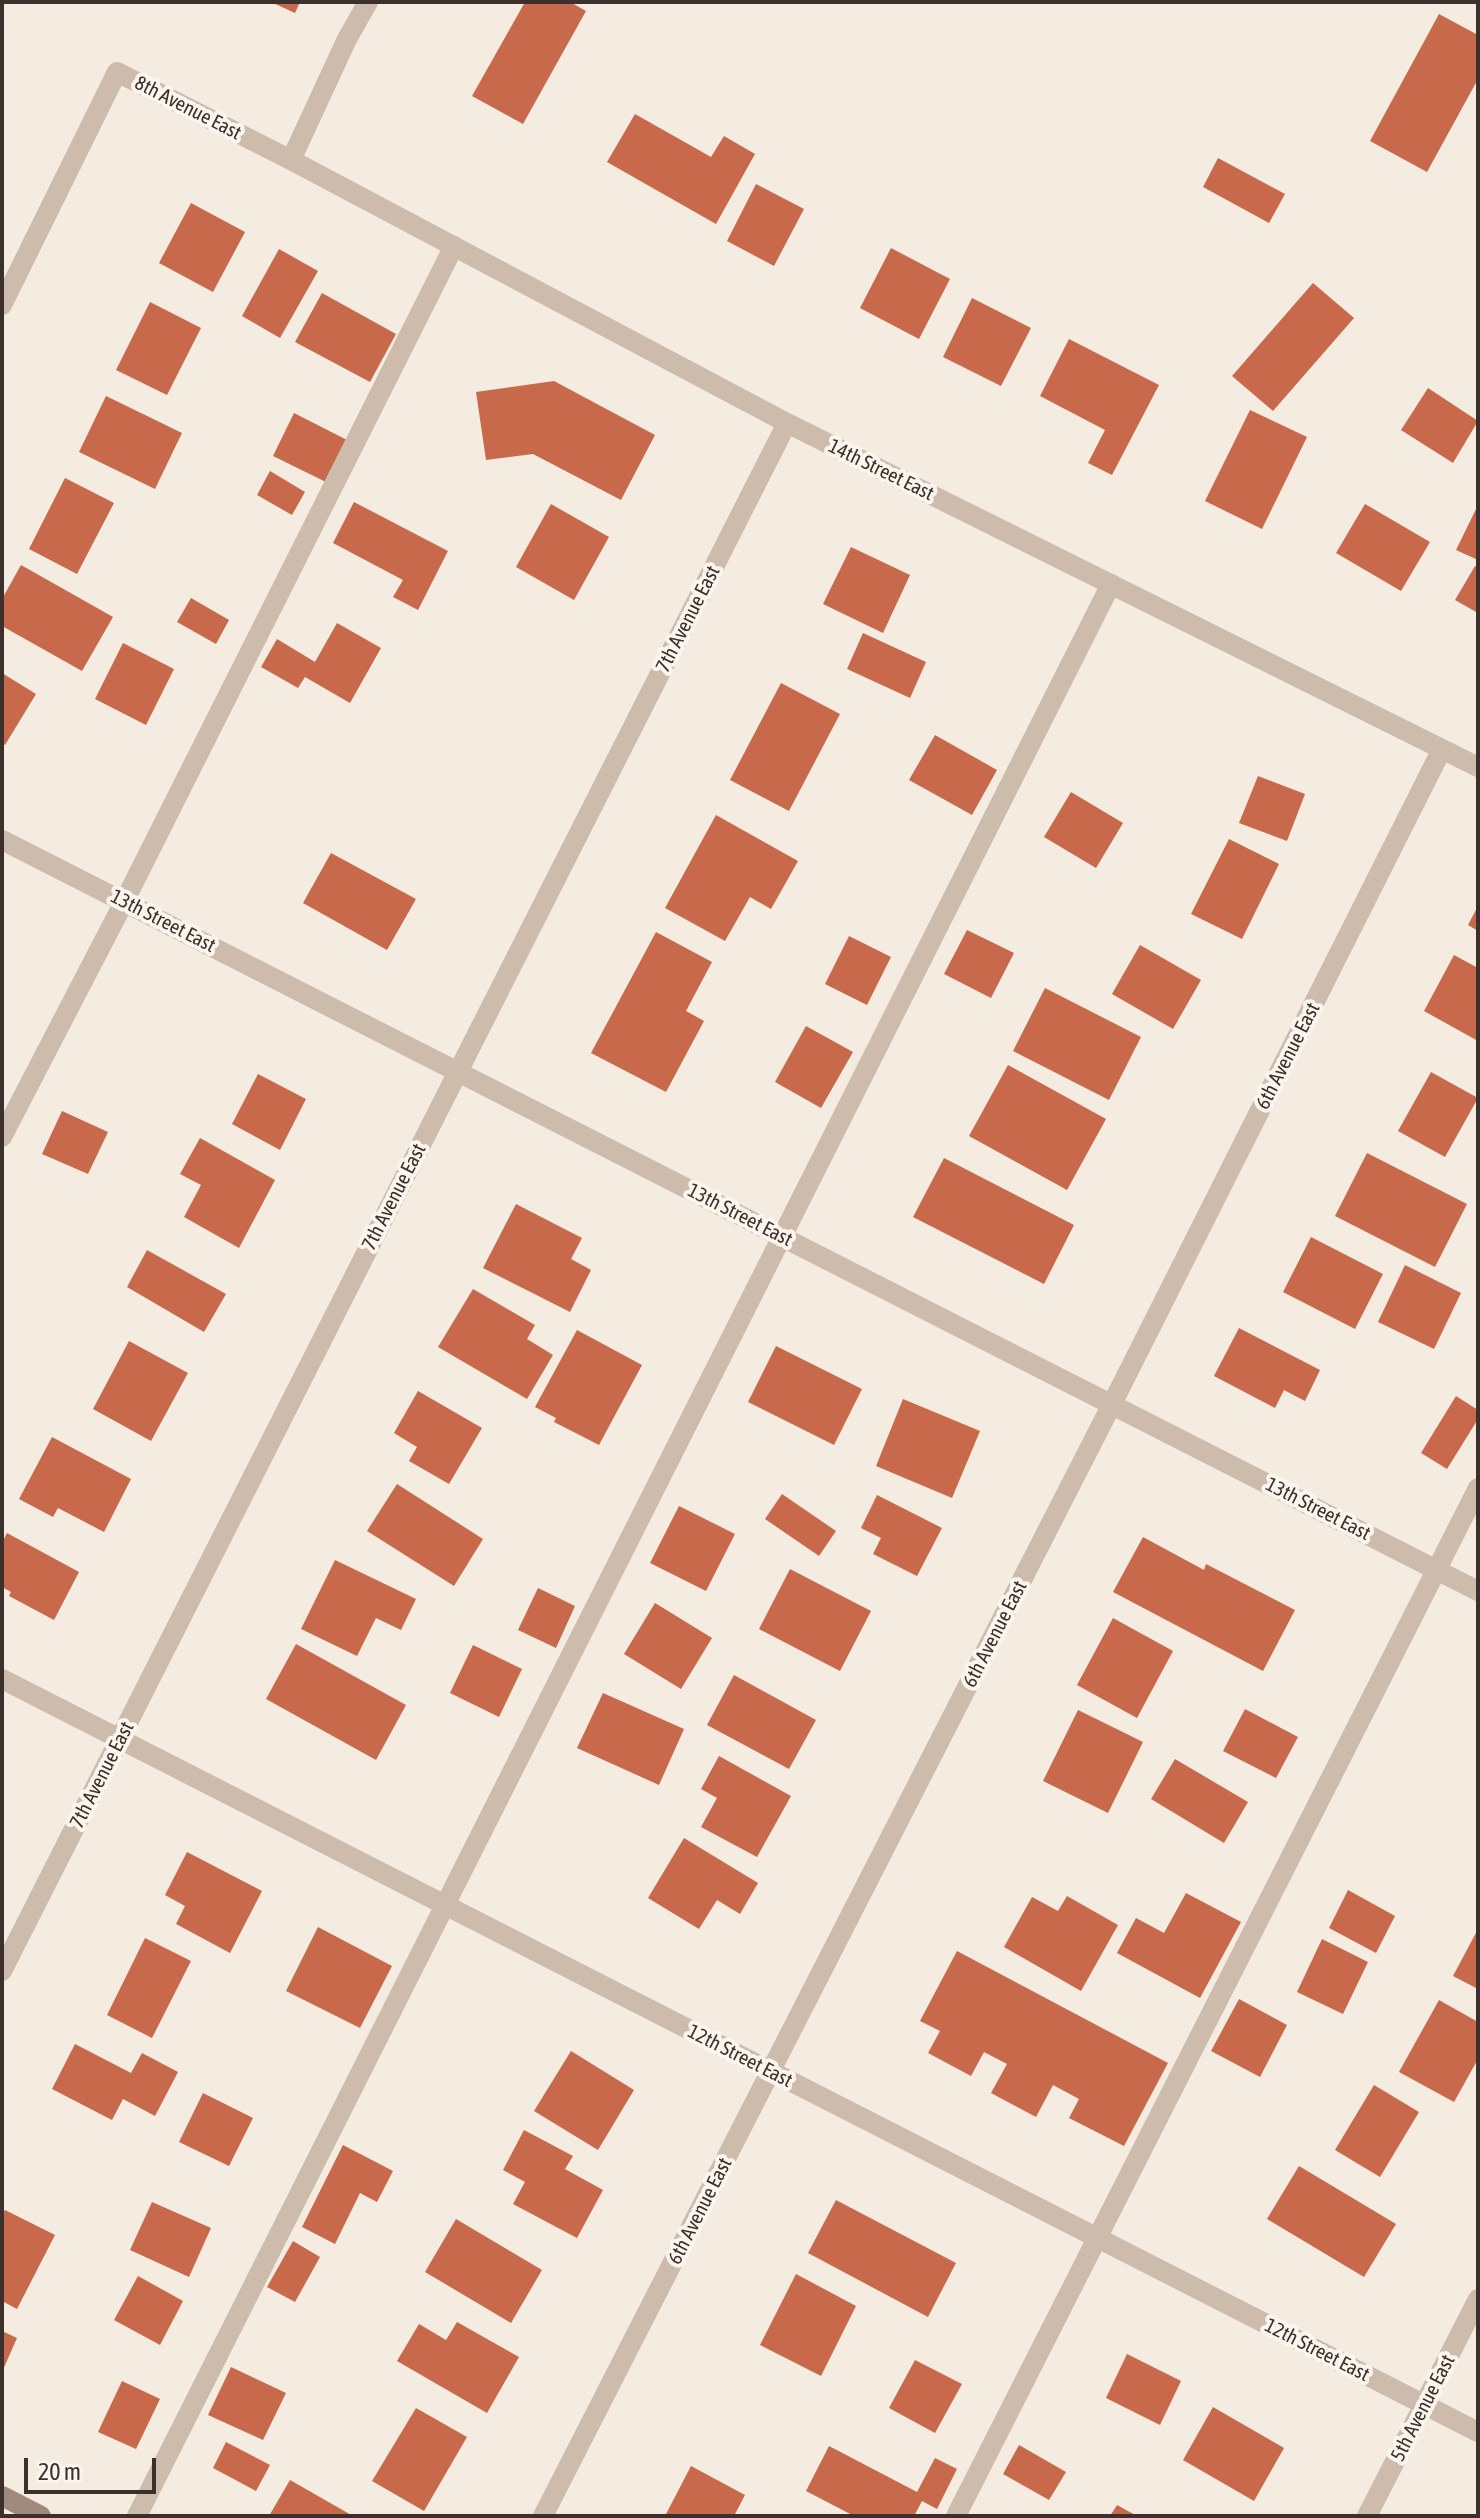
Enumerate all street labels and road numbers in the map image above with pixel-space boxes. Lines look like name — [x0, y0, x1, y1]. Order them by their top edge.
street label: 8th Avenue East — [131, 71, 245, 145]
street label: 14th Street East — [824, 434, 938, 506]
street label: 7th Avenue East — [651, 562, 725, 676]
street label: 13th Street East — [107, 884, 219, 958]
street label: 6th Avenue East — [1251, 999, 1325, 1113]
street label: 7th Avenue East — [357, 1140, 431, 1254]
street label: 13th Street East — [684, 1178, 796, 1252]
street label: 13th Street East — [1262, 1472, 1374, 1546]
street label: 6th Avenue East — [958, 1577, 1032, 1691]
street label: 7th Avenue East — [65, 1718, 139, 1832]
street label: 12th Street East — [684, 2019, 796, 2093]
street label: 6th Avenue East — [663, 2154, 737, 2268]
street label: 12th Street East — [1261, 2313, 1373, 2387]
street label: 5th Avenue East — [1386, 2351, 1460, 2465]

